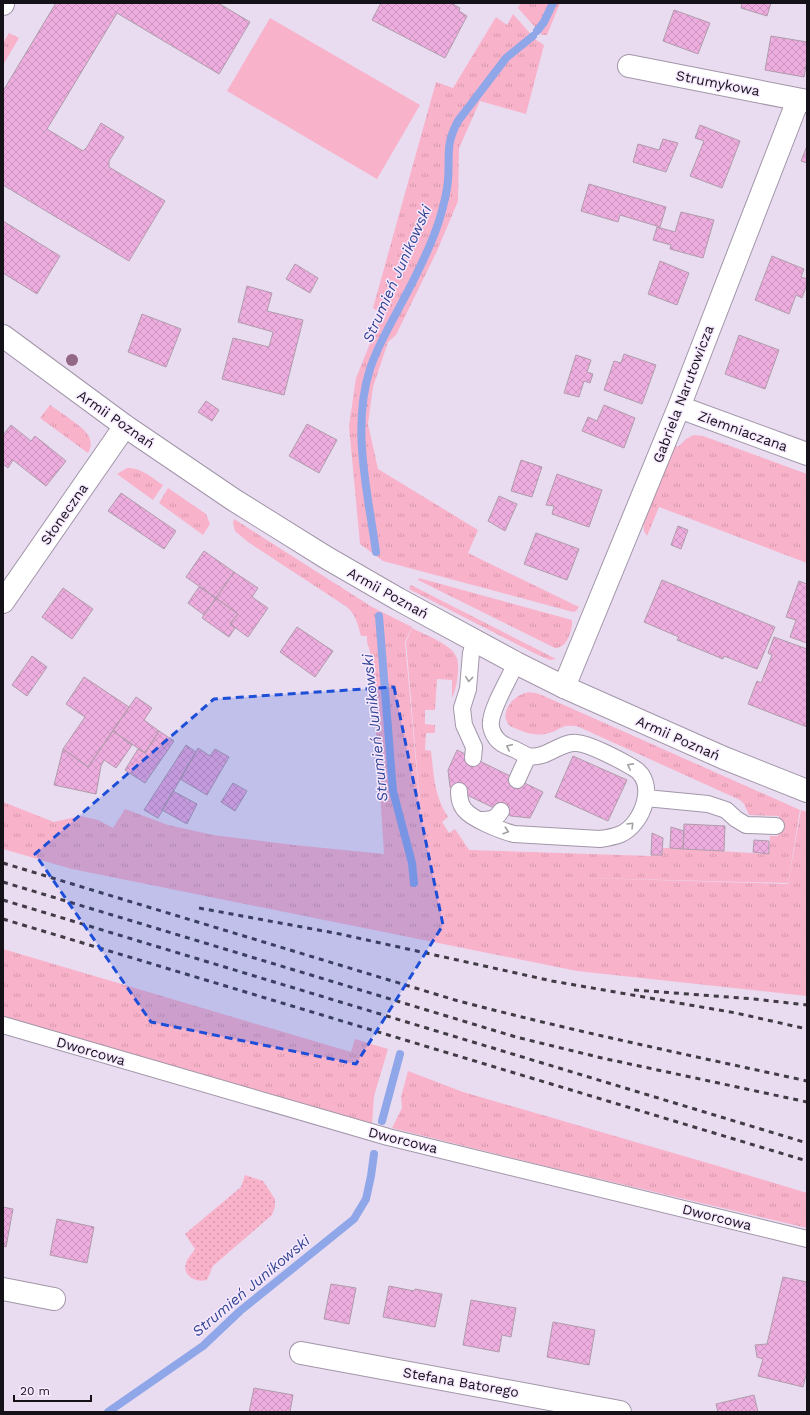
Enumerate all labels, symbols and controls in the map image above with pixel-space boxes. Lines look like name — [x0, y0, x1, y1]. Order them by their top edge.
street label: Strumykowa — [675, 67, 761, 99]
water label: Strumień Junikowski — [359, 202, 436, 345]
street label: Gabriela Narutowicza — [649, 323, 717, 465]
street label: Armii Poznań — [75, 387, 157, 451]
street label: Ziemniaczana — [696, 407, 790, 455]
street label: Słoneczna — [37, 480, 91, 548]
street label: Armii Poznań — [345, 564, 431, 622]
water label: Strumień Junikowski — [358, 652, 392, 803]
one-way arrow — [465, 676, 474, 682]
street label: Armii Poznań — [634, 712, 722, 764]
one-way arrow — [506, 744, 514, 752]
one-way arrow — [627, 763, 634, 771]
one-way arrow — [626, 822, 634, 830]
one-way arrow — [502, 826, 509, 835]
street label: Dworcowa — [55, 1034, 127, 1068]
street label: Dworcowa — [367, 1124, 439, 1156]
street label: Dworcowa — [681, 1201, 753, 1233]
water label: Strumień Junikowski — [188, 1231, 314, 1341]
street label: Stefana Batorego — [402, 1364, 520, 1400]
scale bar — [14, 1377, 91, 1403]
text: 20 m — [20, 1384, 50, 1398]

